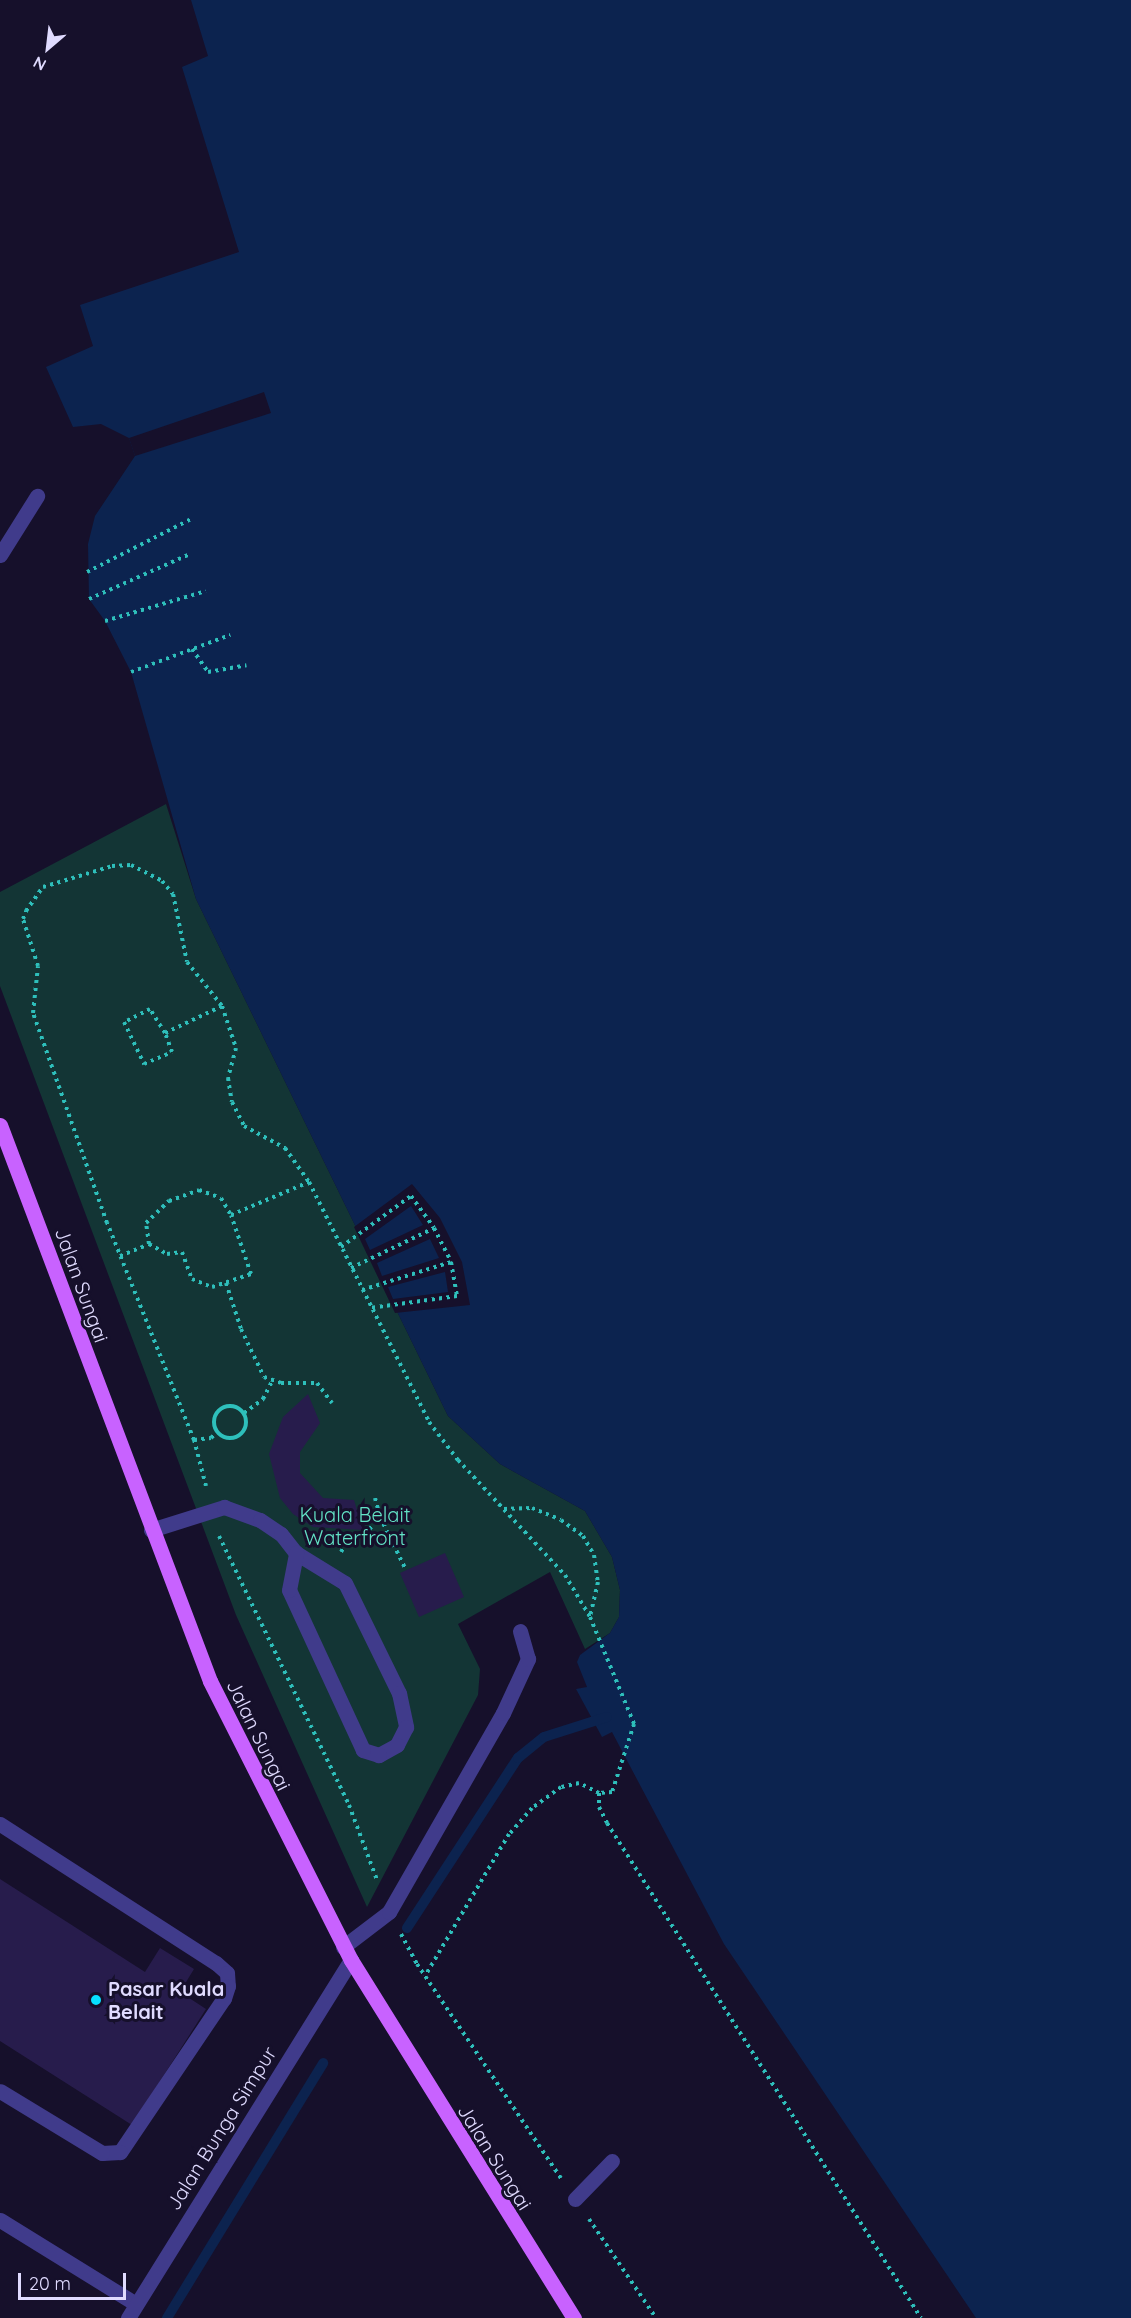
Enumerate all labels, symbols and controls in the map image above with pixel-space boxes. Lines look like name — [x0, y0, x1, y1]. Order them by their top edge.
north arrow — [18, 18, 78, 78]
text: N — [30, 52, 49, 75]
street label: Jalan Sungai — [50, 1224, 114, 1346]
park label: Kuala Belait Waterfront — [299, 1502, 411, 1549]
street label: Jalan Sungai — [222, 1676, 296, 1794]
place label: Pasar Kuala Belait — [108, 1976, 224, 2023]
marker: Pasar Kuala Belait — [89, 1993, 103, 2007]
street label: Jalan Bunga Simpur — [161, 2042, 281, 2214]
street label: Jalan Sungai — [453, 2100, 537, 2214]
scale bar — [21, 2261, 129, 2299]
text: 20 m — [29, 2272, 71, 2295]

